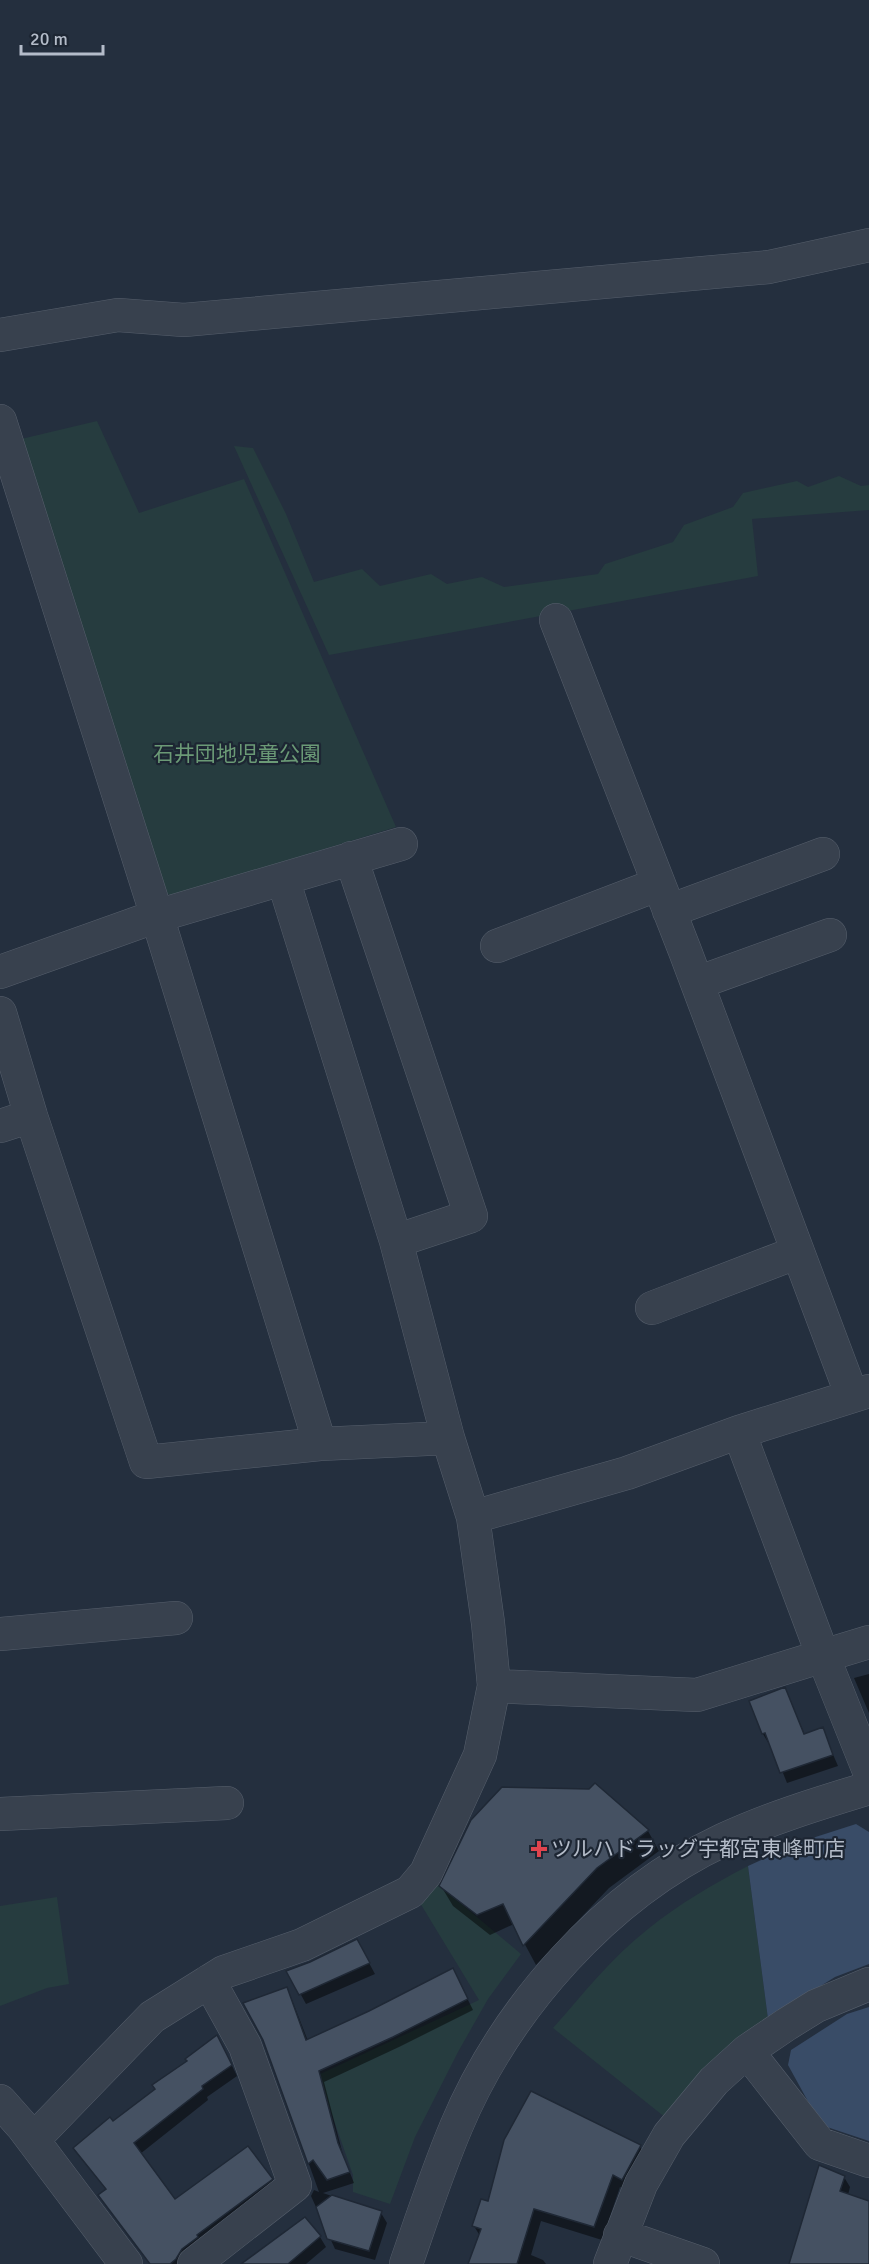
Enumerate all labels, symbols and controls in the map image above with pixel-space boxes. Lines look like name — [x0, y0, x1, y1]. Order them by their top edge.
scale bar — [21, 18, 104, 56]
text: 20 m — [30, 28, 68, 50]
park label: 石井団地児童公園 — [153, 741, 321, 767]
place label: ツルハドラッグ宇都宮東峰町店 — [551, 1836, 845, 1862]
marker: ツルハドラッグ宇都宮東峰町店 — [532, 1842, 546, 1856]

